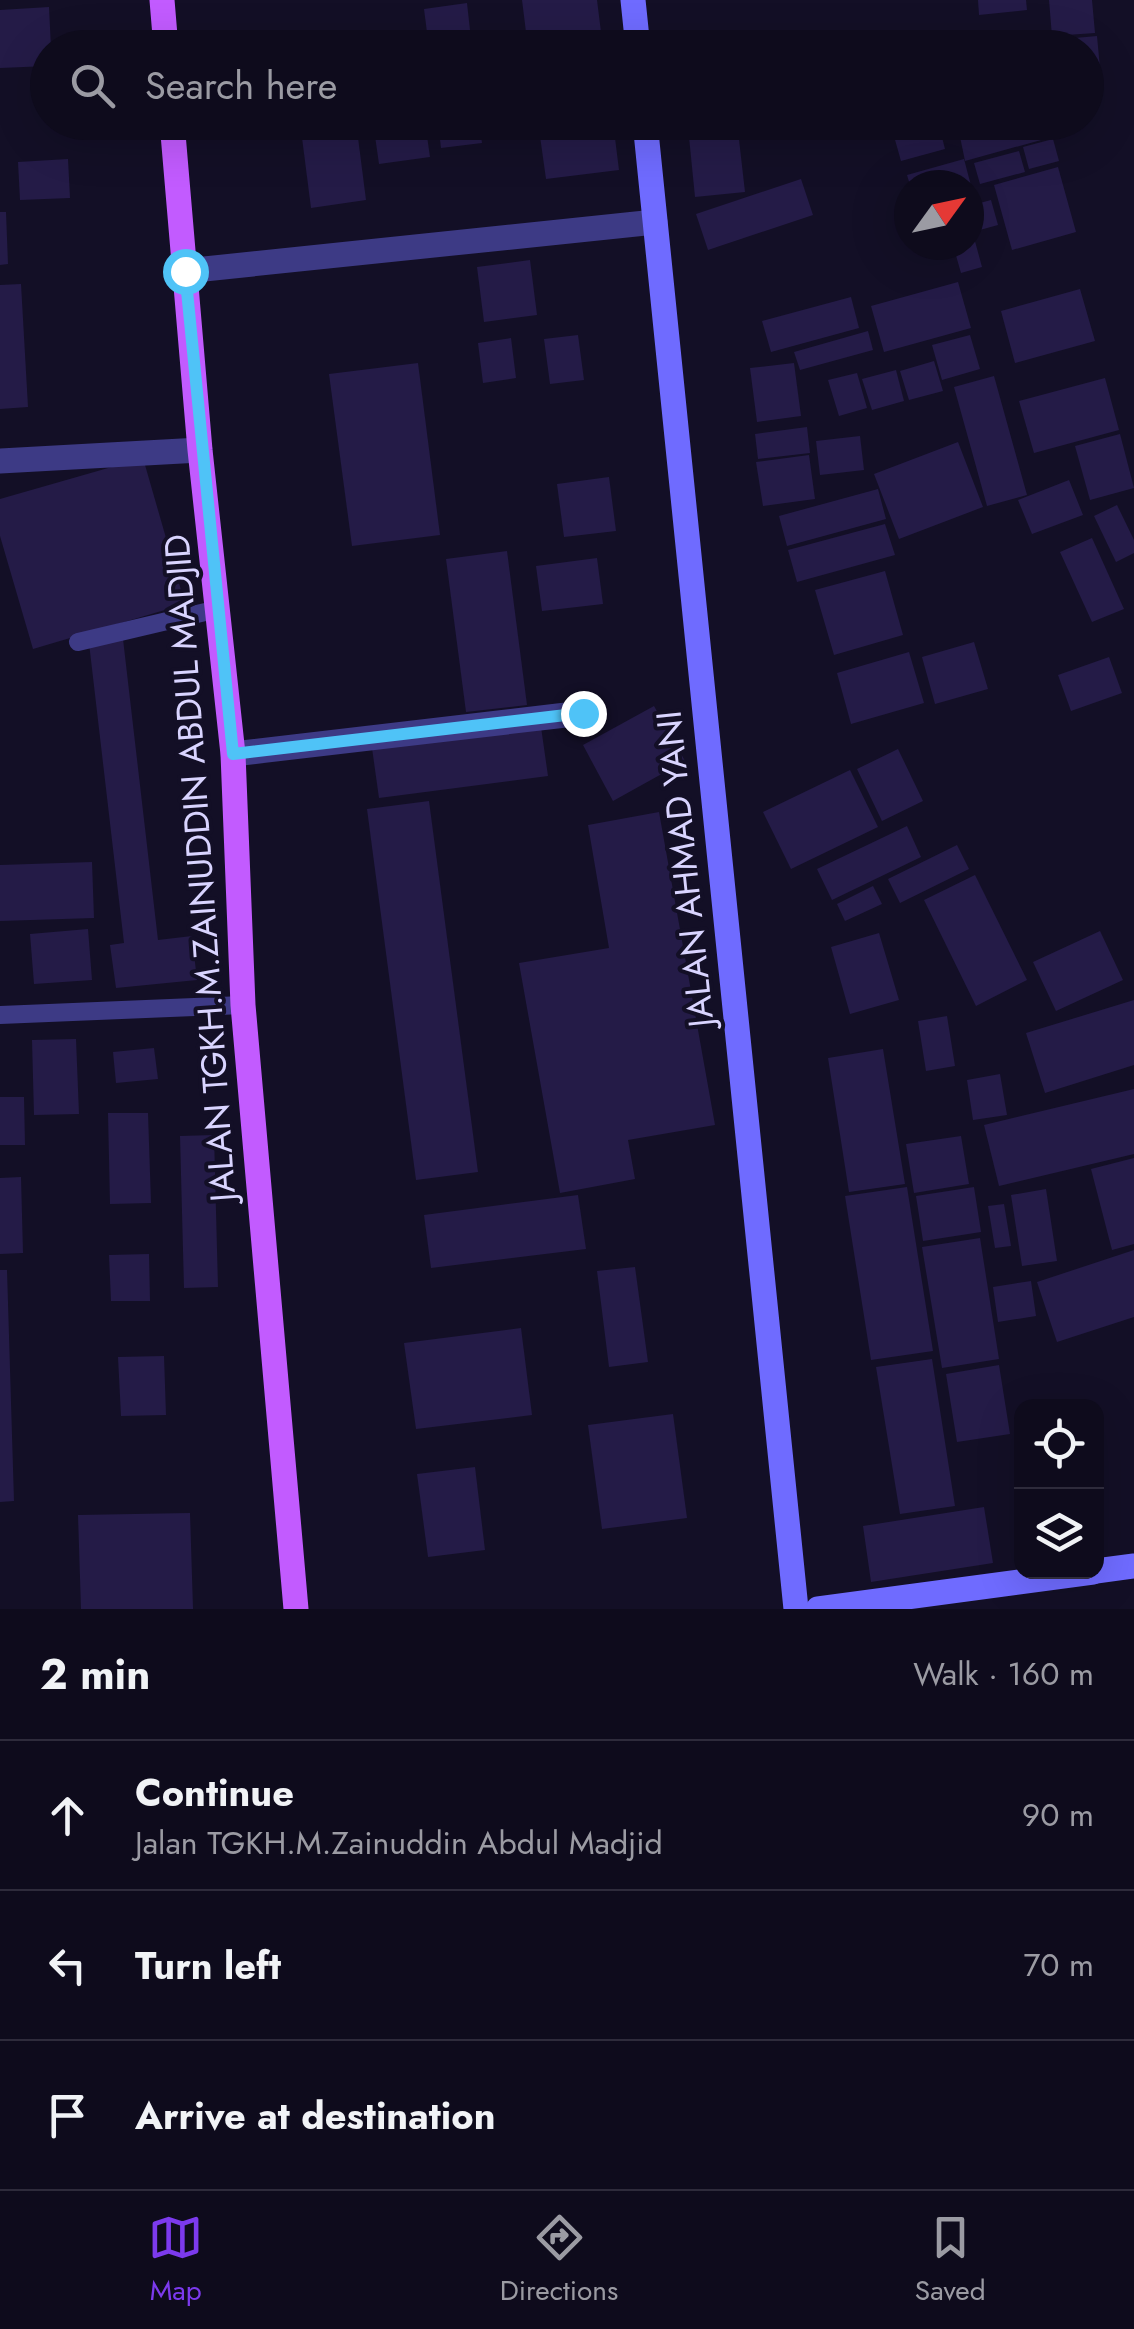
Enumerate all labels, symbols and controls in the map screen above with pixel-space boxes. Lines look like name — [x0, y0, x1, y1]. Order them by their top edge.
search box — [30, 30, 1104, 140]
icon: search — [65, 58, 120, 113]
text: Search here — [145, 58, 337, 113]
north arrow — [894, 170, 984, 260]
route start — [163, 249, 209, 295]
street label: JALAN TGKH.M.ZAINUDDIN ABDUL MADJID — [152, 533, 249, 1207]
route end — [561, 691, 607, 737]
street label: JALAN AHMAD YANI — [644, 708, 727, 1034]
map controls — [1014, 1399, 1104, 1579]
button: locate — [1014, 1399, 1104, 1489]
button: layers — [1014, 1489, 1104, 1579]
text: 2 min — [40, 1644, 150, 1705]
text: Walk · 160 m — [913, 1651, 1094, 1697]
text: Continue — [135, 1765, 294, 1820]
icon: ahead — [40, 1788, 95, 1843]
text: 90 m — [1022, 1792, 1094, 1838]
text: Jalan TGKH.M.Zainuddin Abdul Madjid — [135, 1820, 663, 1866]
icon: left — [40, 1938, 95, 1993]
text: Turn left — [135, 1938, 281, 1993]
text: 70 m — [1023, 1942, 1094, 1988]
icon: arrive — [40, 2088, 95, 2143]
text: Arrive at destination — [135, 2088, 496, 2143]
tab: Map — [148, 2210, 203, 2311]
tab: Directions — [500, 2210, 618, 2311]
tab: Saved — [915, 2210, 986, 2311]

